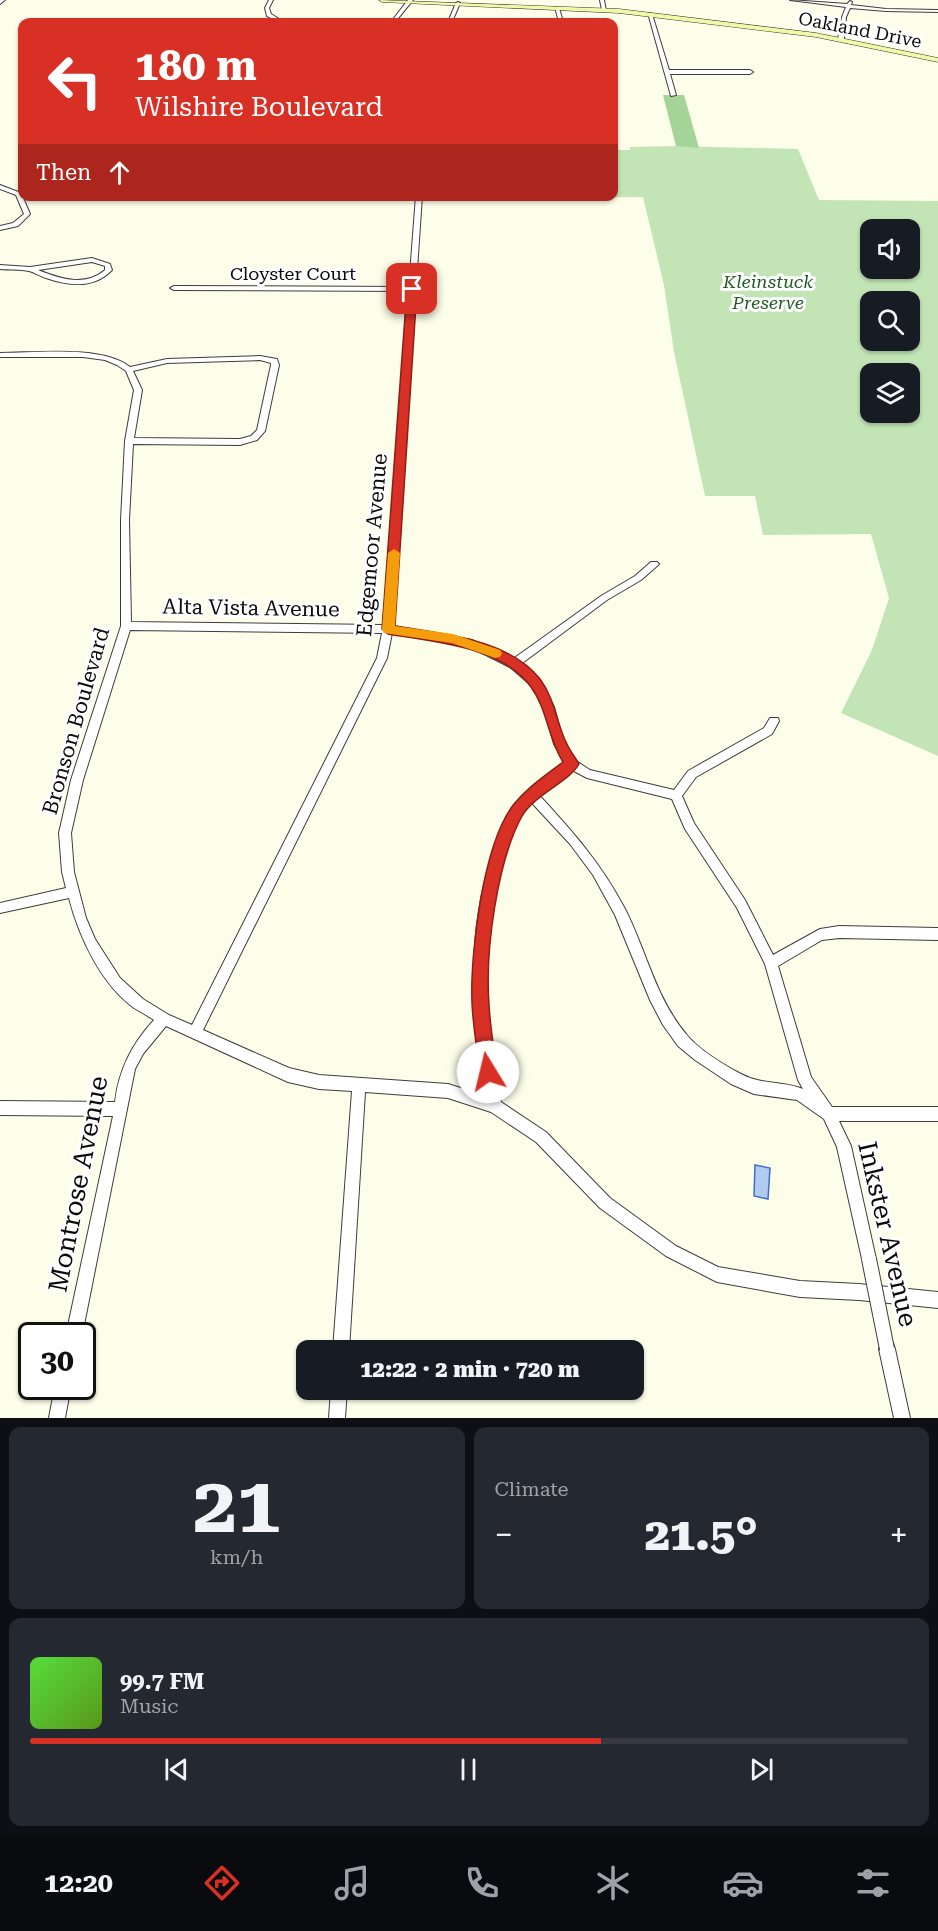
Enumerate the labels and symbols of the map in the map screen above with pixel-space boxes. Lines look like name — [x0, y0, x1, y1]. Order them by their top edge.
street label: Oakland Drive — [797, 7, 924, 52]
street label: Cloyster Court — [230, 263, 356, 284]
pin — [386, 263, 437, 314]
park label: Kleinstuck Preserve — [722, 271, 813, 313]
street label: Edgemoor Avenue — [352, 452, 392, 638]
street label: Alta Vista Avenue — [162, 594, 340, 622]
street label: Bronson Boulevard — [38, 624, 114, 817]
position arrow — [456, 1040, 520, 1104]
street label: Montrose Avenue — [42, 1073, 114, 1295]
street label: Inkster Avenue — [852, 1139, 924, 1329]
speed limit sign: 30 — [18, 1322, 96, 1400]

